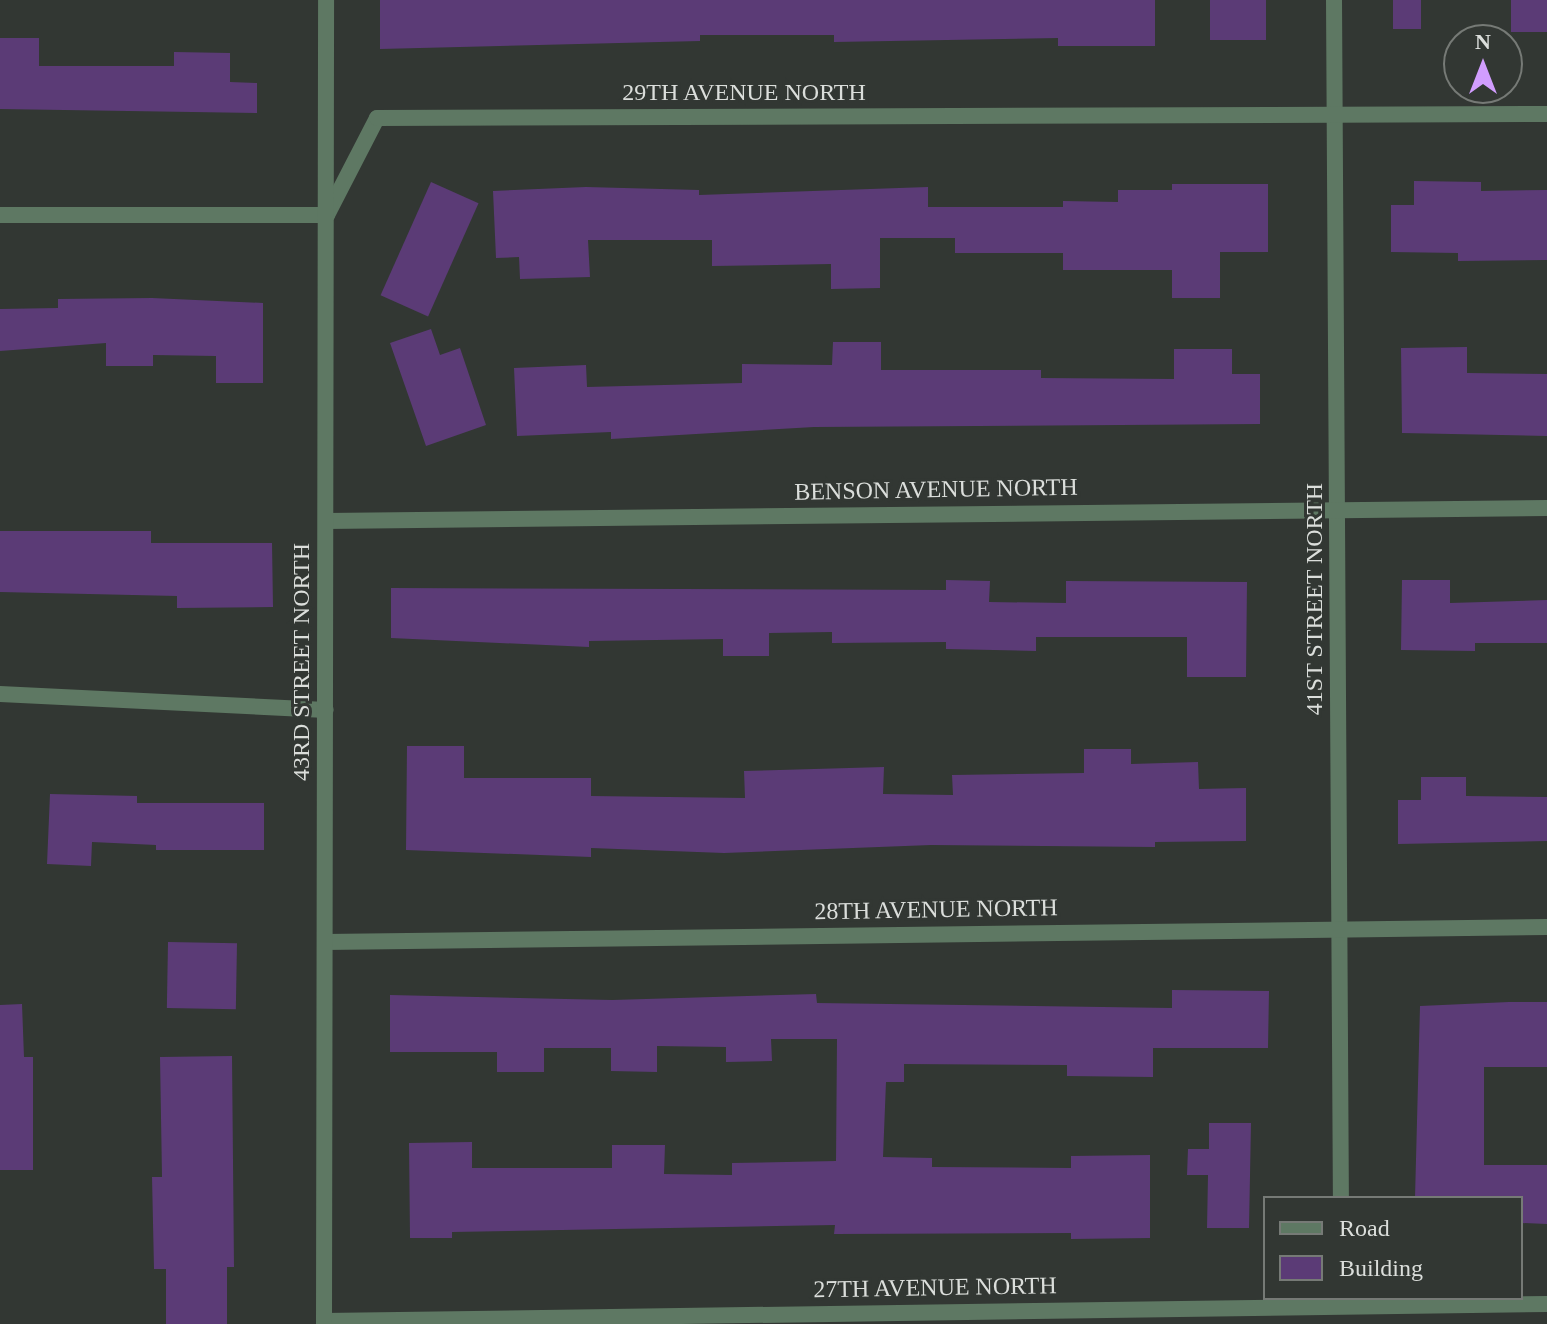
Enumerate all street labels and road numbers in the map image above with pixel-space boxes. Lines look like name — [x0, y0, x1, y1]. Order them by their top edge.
street label: 29TH AVENUE NORTH — [622, 79, 866, 107]
street label: BENSON AVENUE NORTH — [793, 473, 1079, 507]
street label: 41ST STREET NORTH — [1301, 482, 1329, 716]
street label: 43RD STREET NORTH — [288, 543, 316, 781]
street label: 28TH AVENUE NORTH — [813, 893, 1059, 927]
street label: 27TH AVENUE NORTH — [812, 1271, 1058, 1305]

